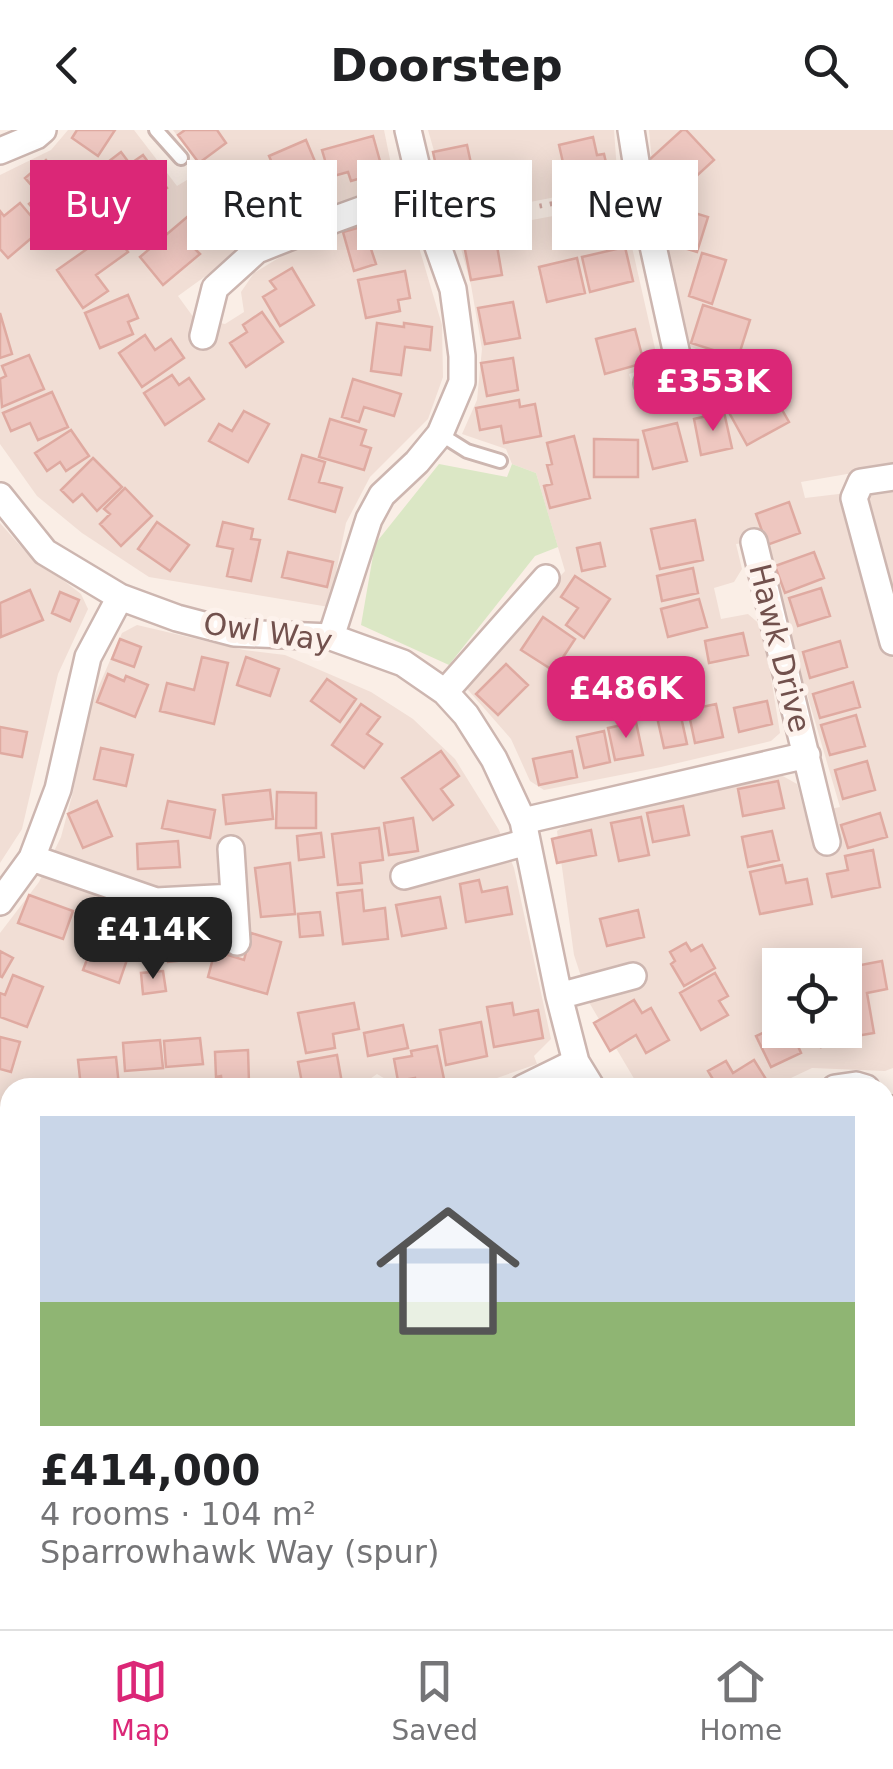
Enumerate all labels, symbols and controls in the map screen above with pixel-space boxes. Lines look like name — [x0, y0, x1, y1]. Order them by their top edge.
icon: back — [40, 38, 95, 93]
icon: search — [798, 38, 853, 93]
text: Doorstep — [330, 39, 563, 92]
chip: Buy — [30, 160, 167, 250]
chip: Rent — [187, 160, 337, 250]
chip: Filters — [357, 160, 532, 250]
chip: New — [552, 160, 698, 250]
pin: £353K — [643, 349, 783, 434]
text: £353K — [656, 362, 770, 400]
street label: Hawk Drive — [742, 560, 818, 736]
street label: Owl Way — [201, 606, 335, 658]
pin: £486K — [556, 656, 696, 741]
text: £486K — [569, 669, 683, 707]
pin: £414K — [83, 897, 223, 982]
text: £414K — [96, 910, 210, 948]
map controls — [762, 948, 862, 1048]
button: locate — [762, 948, 862, 1048]
icon: home — [358, 1181, 538, 1361]
text: £414,000 — [40, 1446, 261, 1495]
text: 4 rooms · 104 m² — [40, 1495, 316, 1533]
text: Sparrowhawk Way (spur) — [40, 1533, 440, 1571]
tab: Map — [111, 1654, 170, 1747]
tab: Saved — [391, 1654, 478, 1747]
tab: Home — [700, 1654, 782, 1747]

